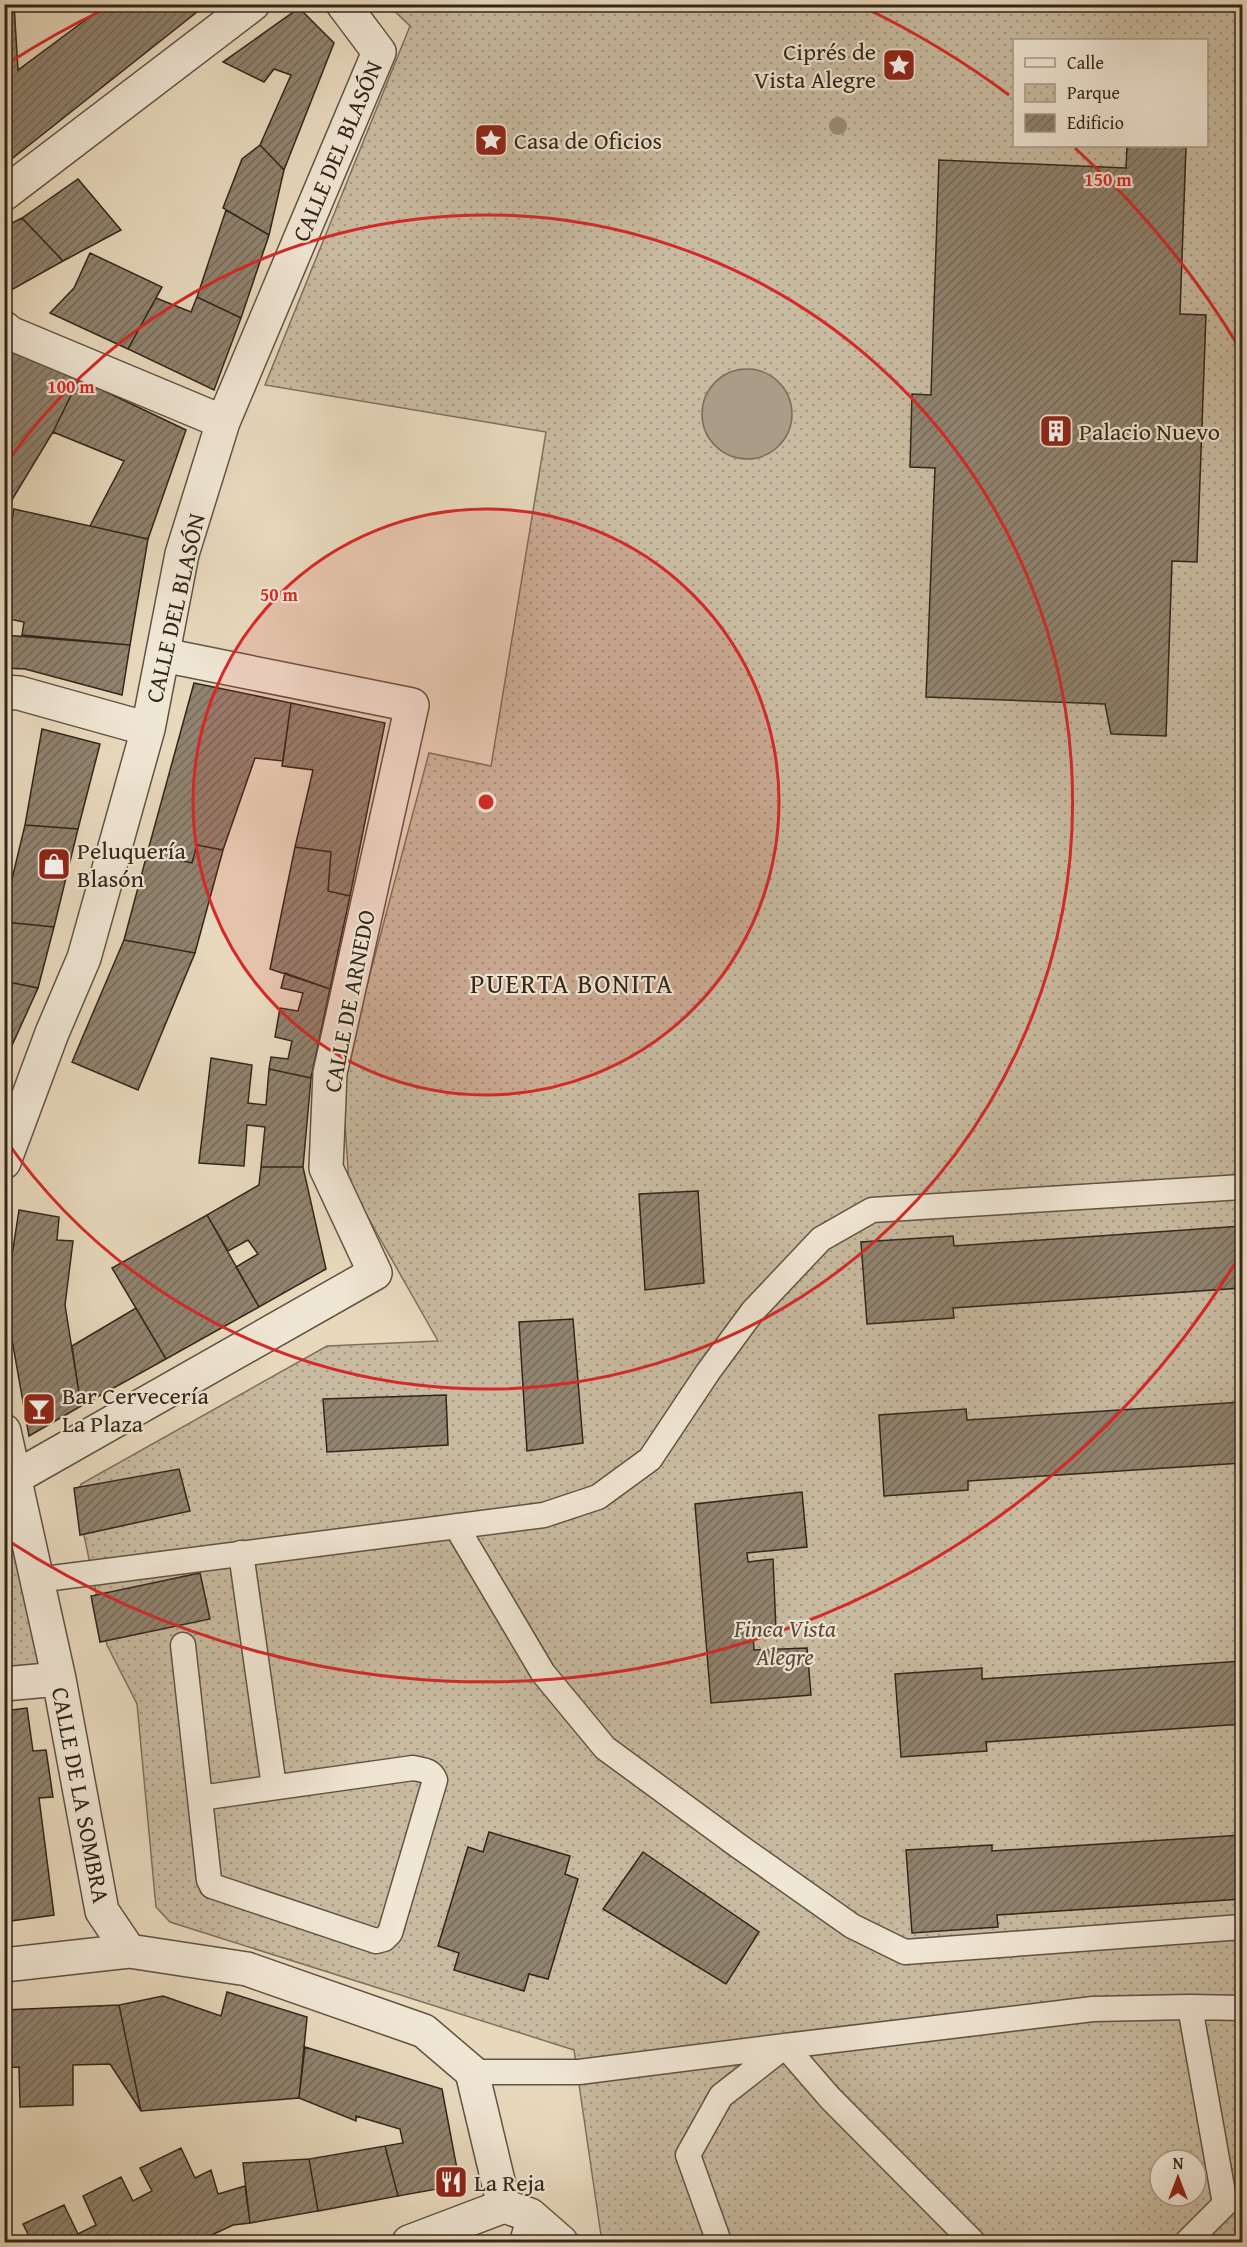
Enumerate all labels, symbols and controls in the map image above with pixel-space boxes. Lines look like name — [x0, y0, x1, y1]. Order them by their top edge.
place label: Ciprés de Vista Alegre — [754, 34, 876, 97]
legend — [1013, 39, 1208, 147]
place icon: Ciprés de Vista Alegre — [881, 47, 917, 83]
text: Calle — [1067, 49, 1104, 76]
street label: CALLE DEL BLASÓN — [283, 55, 391, 247]
text: Parque — [1067, 79, 1120, 106]
text: Edificio — [1067, 109, 1124, 136]
place icon: Casa de Oficios — [473, 122, 509, 158]
place label: Casa de Oficios — [514, 123, 662, 158]
text: 150 m — [1084, 166, 1132, 193]
text: 100 m — [47, 373, 95, 400]
building icon: Palacio Nuevo — [1038, 413, 1074, 449]
place label: Palacio Nuevo — [1079, 414, 1220, 449]
street label: CALLE DEL BLASÓN — [136, 510, 214, 706]
text: 50 m — [260, 581, 299, 608]
centre of rings — [476, 792, 496, 812]
place label: Peluquería Blasón — [77, 833, 186, 896]
shop icon: Peluquería Blasón — [36, 846, 72, 882]
street label: CALLE DE ARNEDO — [314, 907, 384, 1095]
district label: PUERTA BONITA — [470, 963, 674, 1003]
place label: Bar Cervecería La Plaza — [62, 1378, 209, 1441]
bar icon: Bar Cervecería La Plaza — [21, 1391, 57, 1427]
park label: Finca Vista Alegre — [733, 1611, 836, 1674]
street label: CALLE DE LA SOMBRA — [43, 1684, 119, 1906]
north arrow — [1148, 2148, 1208, 2208]
text: N — [1173, 2151, 1184, 2175]
restaurant icon: La Reja — [433, 2164, 469, 2200]
place label: La Reja — [474, 2165, 546, 2200]

